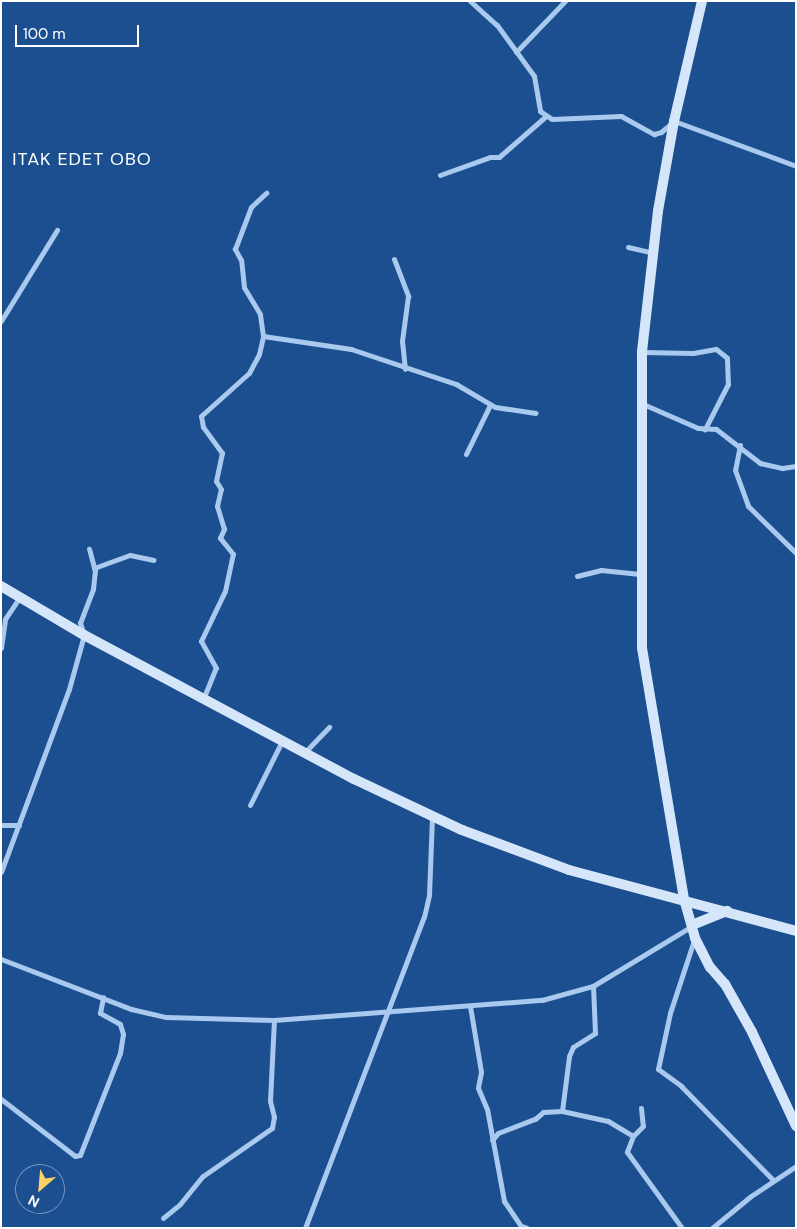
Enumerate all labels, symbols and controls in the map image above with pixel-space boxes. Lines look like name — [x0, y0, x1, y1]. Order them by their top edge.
scale bar — [18, 15, 141, 47]
text: 100 m — [23, 24, 66, 44]
district label: ITAK EDET OBO — [11, 148, 153, 170]
north arrow — [15, 1164, 65, 1214]
text: N — [25, 1191, 42, 1212]

